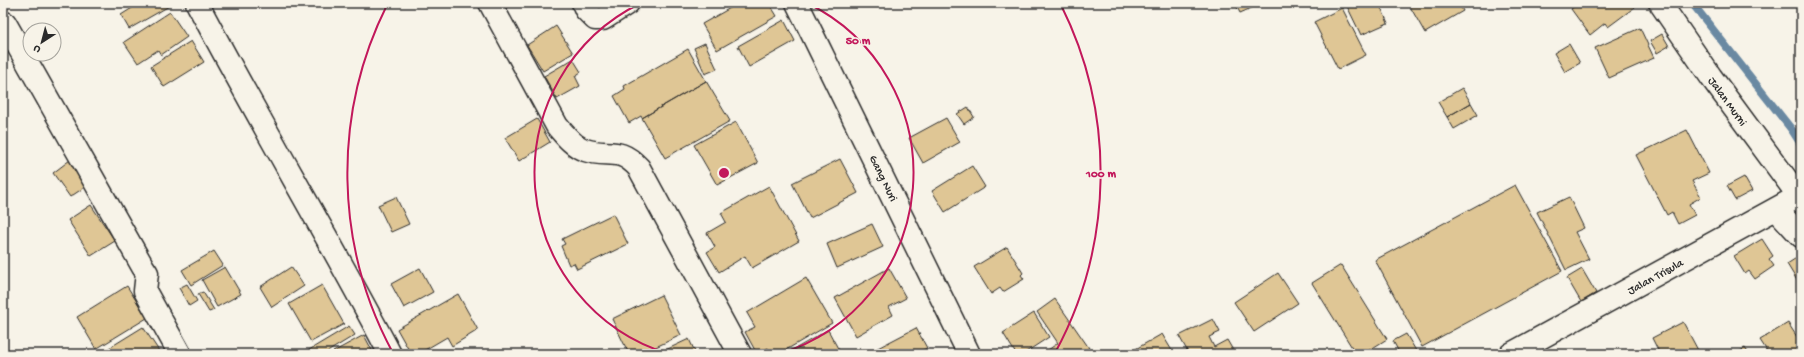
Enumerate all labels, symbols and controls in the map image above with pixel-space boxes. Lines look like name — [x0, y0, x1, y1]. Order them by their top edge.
north arrow — [22, 22, 62, 62]
text: 50 m — [846, 35, 871, 49]
text: U — [31, 41, 43, 55]
street label: Jalan Murni — [1704, 75, 1749, 130]
street label: Gang Nuri — [865, 153, 900, 205]
centre of rings — [717, 166, 731, 180]
text: 100 m — [1085, 168, 1116, 182]
street label: Jalan Trisula — [1626, 257, 1687, 299]

